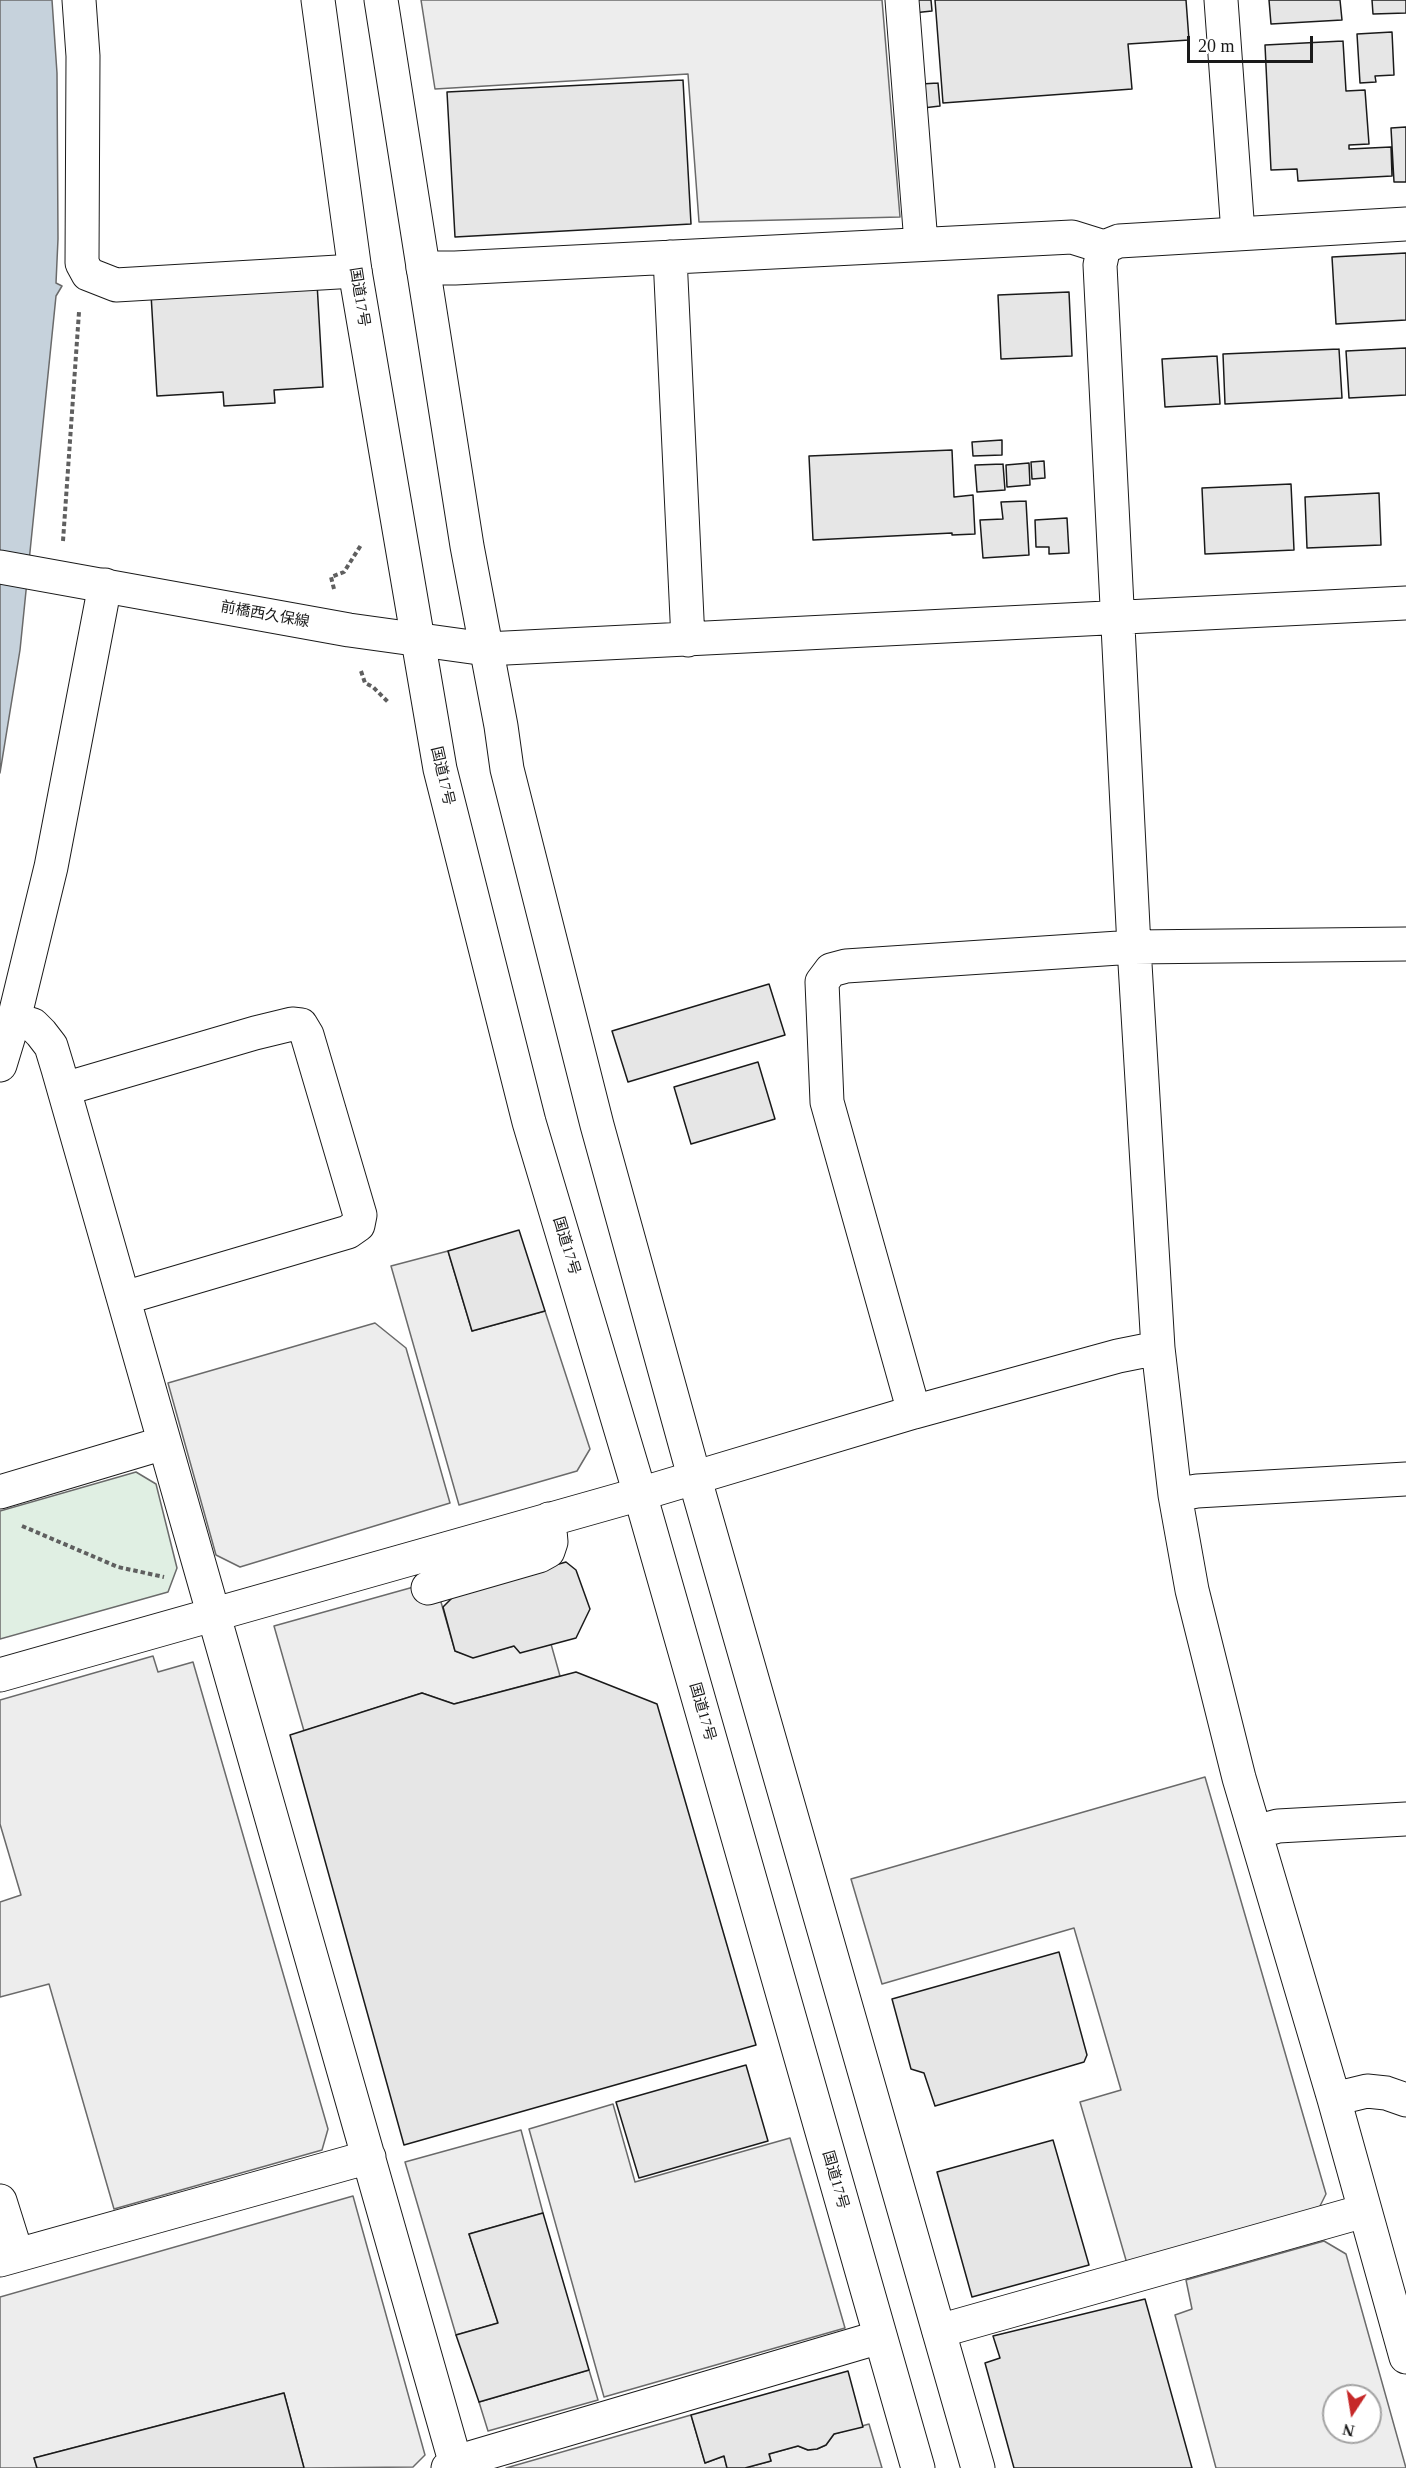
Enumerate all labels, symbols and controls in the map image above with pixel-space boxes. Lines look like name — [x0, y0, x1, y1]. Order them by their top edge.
scale bar — [1190, 24, 1316, 62]
text: 20 m — [1198, 36, 1235, 56]
street label: 国道17号 — [345, 266, 373, 328]
street label: 前橋西久保線 — [219, 598, 311, 632]
street label: 国道17号 — [426, 745, 458, 807]
street label: 国道17号 — [549, 1215, 583, 1277]
street label: 国道17号 — [685, 1681, 719, 1743]
street label: 国道17号 — [818, 2149, 852, 2211]
north arrow — [1322, 2384, 1382, 2444]
text: N — [1341, 2421, 1356, 2440]

